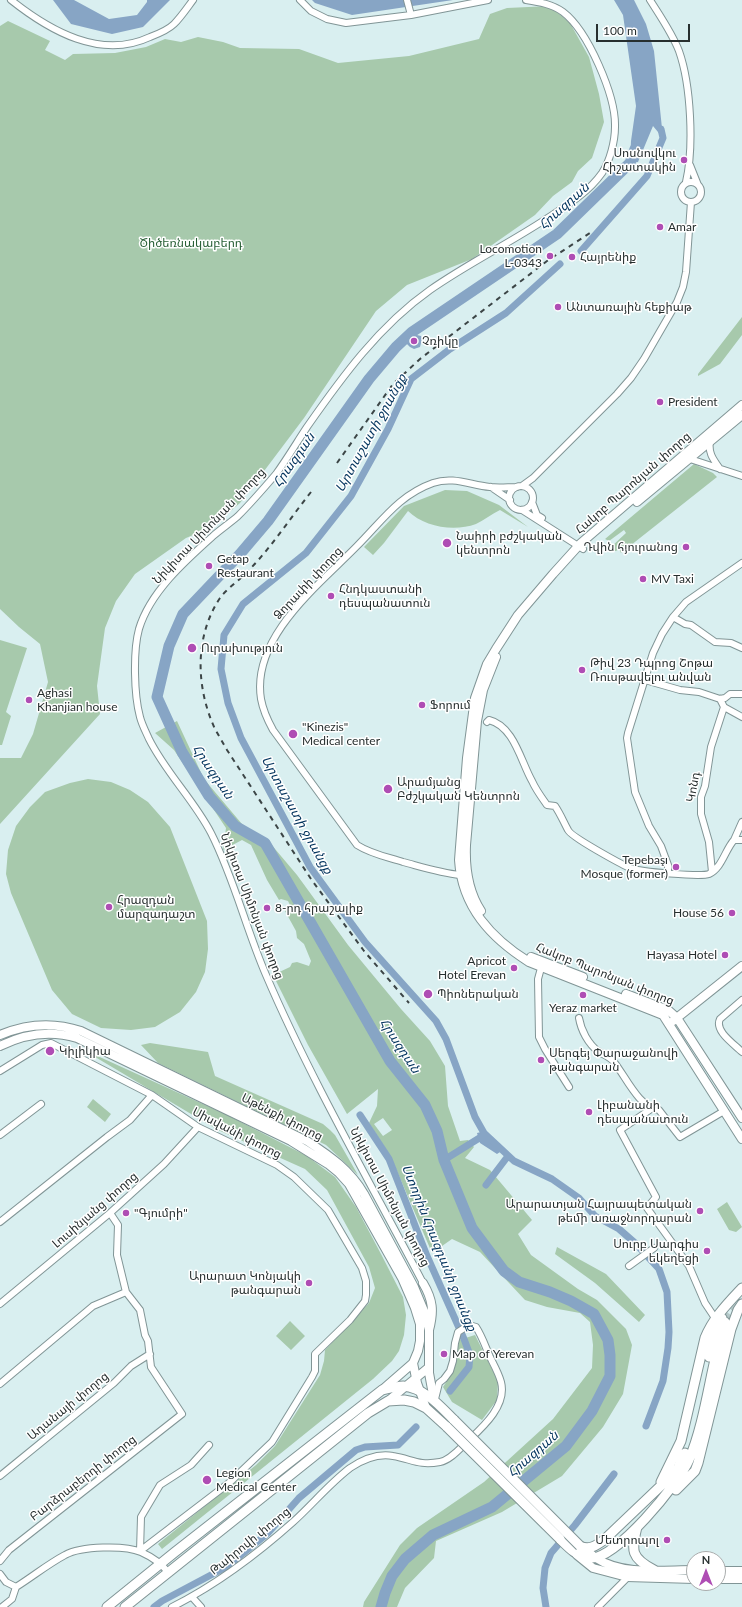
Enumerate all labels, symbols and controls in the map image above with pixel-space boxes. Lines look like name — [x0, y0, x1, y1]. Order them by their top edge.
scale bar — [598, 16, 692, 42]
text: 100 m — [603, 23, 637, 38]
place label: Սոսնովկու Հիշատակին — [603, 146, 676, 174]
marker: Սոսնովկու Հիշատակին — [679, 155, 689, 165]
water label: Հրազդան — [536, 179, 592, 233]
place label: Amar — [668, 220, 696, 234]
marker: Amar — [655, 222, 665, 232]
park label: Ծիծեռնակաբերդ — [140, 236, 242, 250]
place label: Locomotion L-0343 — [480, 242, 542, 270]
place label: Հայրենիք — [580, 250, 636, 264]
marker: Locomotion L-0343 — [545, 251, 555, 261]
marker: Հայրենիք — [567, 252, 577, 262]
place label: Անտառային հեքիաթ — [566, 300, 692, 314]
marker: Անտառային հեքիաթ — [553, 302, 563, 312]
place label: Չռիկը — [422, 334, 459, 348]
marker: Չռիկը — [409, 336, 419, 346]
water label: Արտաշատի ջրանցք — [332, 371, 410, 495]
place label: President — [668, 395, 718, 409]
marker: President — [655, 397, 665, 407]
street label: Հակոբ Պարոնյան փողոց — [572, 429, 694, 537]
water label: Հրազդան — [270, 430, 318, 490]
street label: Նիկիտա Սիմոնյան փողոց — [150, 465, 268, 587]
place label: Նաիրի բժշկական կենտրոն — [456, 529, 562, 557]
marker: Նաիրի բժշկական կենտրոն — [441, 537, 453, 549]
place label: Դվին հյուրանոց — [583, 540, 678, 554]
marker: Դվին հյուրանոց — [681, 542, 691, 552]
street label: Ձորափի փողոց — [271, 544, 345, 622]
place label: Getap Restaurant — [217, 552, 274, 580]
marker: Getap Restaurant — [204, 561, 214, 571]
place label: MV Taxi — [651, 572, 694, 586]
marker: MV Taxi — [638, 574, 648, 584]
place label: Հնդկաստանի դեսպանատուն — [339, 582, 431, 610]
marker: Հնդկաստանի դեսպանատուն — [326, 591, 336, 601]
place label: Ուրախություն — [201, 641, 283, 655]
marker: Ուրախություն — [186, 642, 198, 654]
place label: Թիվ 23 Դպրոց Շոթա Ռուսթավելու անվան — [590, 656, 713, 684]
marker: Թիվ 23 Դպրոց Շոթա Ռուսթավելու անվան — [577, 665, 587, 675]
place label: Aghasi Khanjian house — [37, 686, 118, 714]
marker: Aghasi Khanjian house — [24, 695, 34, 705]
place label: Ֆորում — [430, 698, 471, 712]
marker: Ֆորում — [417, 700, 427, 710]
place label: "Kinezis" Medical center — [302, 720, 380, 748]
marker: "Kinezis" Medical center — [287, 728, 299, 740]
water label: Հրազդան — [189, 742, 237, 802]
water label: Արտաշատի ջրանցք — [258, 753, 336, 877]
street label: Կոնդ — [683, 771, 703, 803]
place label: Արամյանց Բժշկական Կենտրոն — [397, 775, 520, 803]
marker: Արամյանց Բժշկական Կենտրոն — [382, 783, 394, 795]
street label: Նիկիտա Սիմոնյան փողոց — [217, 831, 287, 981]
place label: Tepebaşı Mosque (former) — [581, 853, 668, 881]
marker: Tepebaşı Mosque (former) — [671, 862, 681, 872]
place label: Հրազդան մարզադաշտ — [117, 893, 196, 921]
place label: 8-րդ հրաշալիք — [275, 901, 363, 915]
marker: Հրազդան մարզադաշտ — [104, 902, 114, 912]
marker: 8-րդ հրաշալիք — [262, 903, 272, 913]
place label: House 56 — [673, 906, 724, 920]
marker: House 56 — [727, 908, 737, 918]
street label: Հակոբ Պարոնյան փողոց — [534, 940, 676, 1008]
place label: Hayasa Hotel — [647, 948, 717, 962]
marker: Hayasa Hotel — [720, 950, 730, 960]
place label: Apricot Hotel Erevan — [438, 954, 506, 982]
marker: Apricot Hotel Erevan — [509, 963, 519, 973]
place label: Պիոներական — [437, 987, 519, 1001]
marker: Պիոներական — [422, 988, 434, 1000]
marker: Yeraz market — [578, 990, 588, 1000]
place label: Yeraz market — [549, 1001, 617, 1015]
water label: Հրազդան — [377, 1016, 423, 1076]
place label: Կիլիկիա — [59, 1044, 111, 1058]
marker: Կիլիկիա — [44, 1045, 56, 1057]
place label: Սերգեյ Փարաջանովի թանգարան — [549, 1046, 678, 1074]
marker: Սերգեյ Փարաջանովի թանգարան — [536, 1055, 546, 1065]
street label: Աթենքի փողոց — [239, 1090, 325, 1144]
place label: Լիբանանի դեսպանատուն — [597, 1098, 689, 1126]
street label: Սիսվանի փողոց — [190, 1104, 284, 1162]
marker: Լիբանանի դեսպանատուն — [584, 1107, 594, 1117]
street label: Նիկիտա Սիմոնյան փողոց — [347, 1125, 433, 1269]
water label: Ստորին Հրազդանի ջրանցք — [398, 1162, 480, 1334]
street label: Լուսինյանց փողոց — [49, 1169, 141, 1251]
place label: Արարատյան Հայրապետական թեմի առաջնորդարան — [505, 1197, 692, 1225]
place label: "Գյումրի" — [134, 1206, 188, 1220]
marker: Արարատյան Հայրապետական թեմի առաջնորդարան — [695, 1206, 705, 1216]
marker: "Գյումրի" — [121, 1208, 131, 1218]
place label: Սուրբ Սարգիս եկեղեցի — [613, 1237, 699, 1265]
marker: Սուրբ Սարգիս եկեղեցի — [702, 1246, 712, 1256]
place label: Արարատ Կոնյակի թանգարան — [189, 1269, 301, 1297]
marker: Արարատ Կոնյակի թանգարան — [304, 1278, 314, 1288]
place label: Map of Yerevan — [452, 1347, 534, 1361]
marker: Map of Yerevan — [439, 1349, 449, 1359]
street label: Ադանայի փողոց — [25, 1369, 111, 1443]
water label: Հրազդան — [504, 1428, 562, 1480]
street label: Բարձրաբերդի փողոց — [27, 1432, 139, 1524]
place label: Legion Medical Center — [216, 1466, 296, 1494]
marker: Legion Medical Center — [201, 1474, 213, 1486]
street label: Թաիրովի փողոց — [207, 1504, 293, 1578]
place label: Մետրոպոլ — [595, 1533, 659, 1547]
marker: Մետրոպոլ — [662, 1535, 672, 1545]
north arrow — [686, 1551, 726, 1591]
text: N — [702, 1553, 710, 1566]

